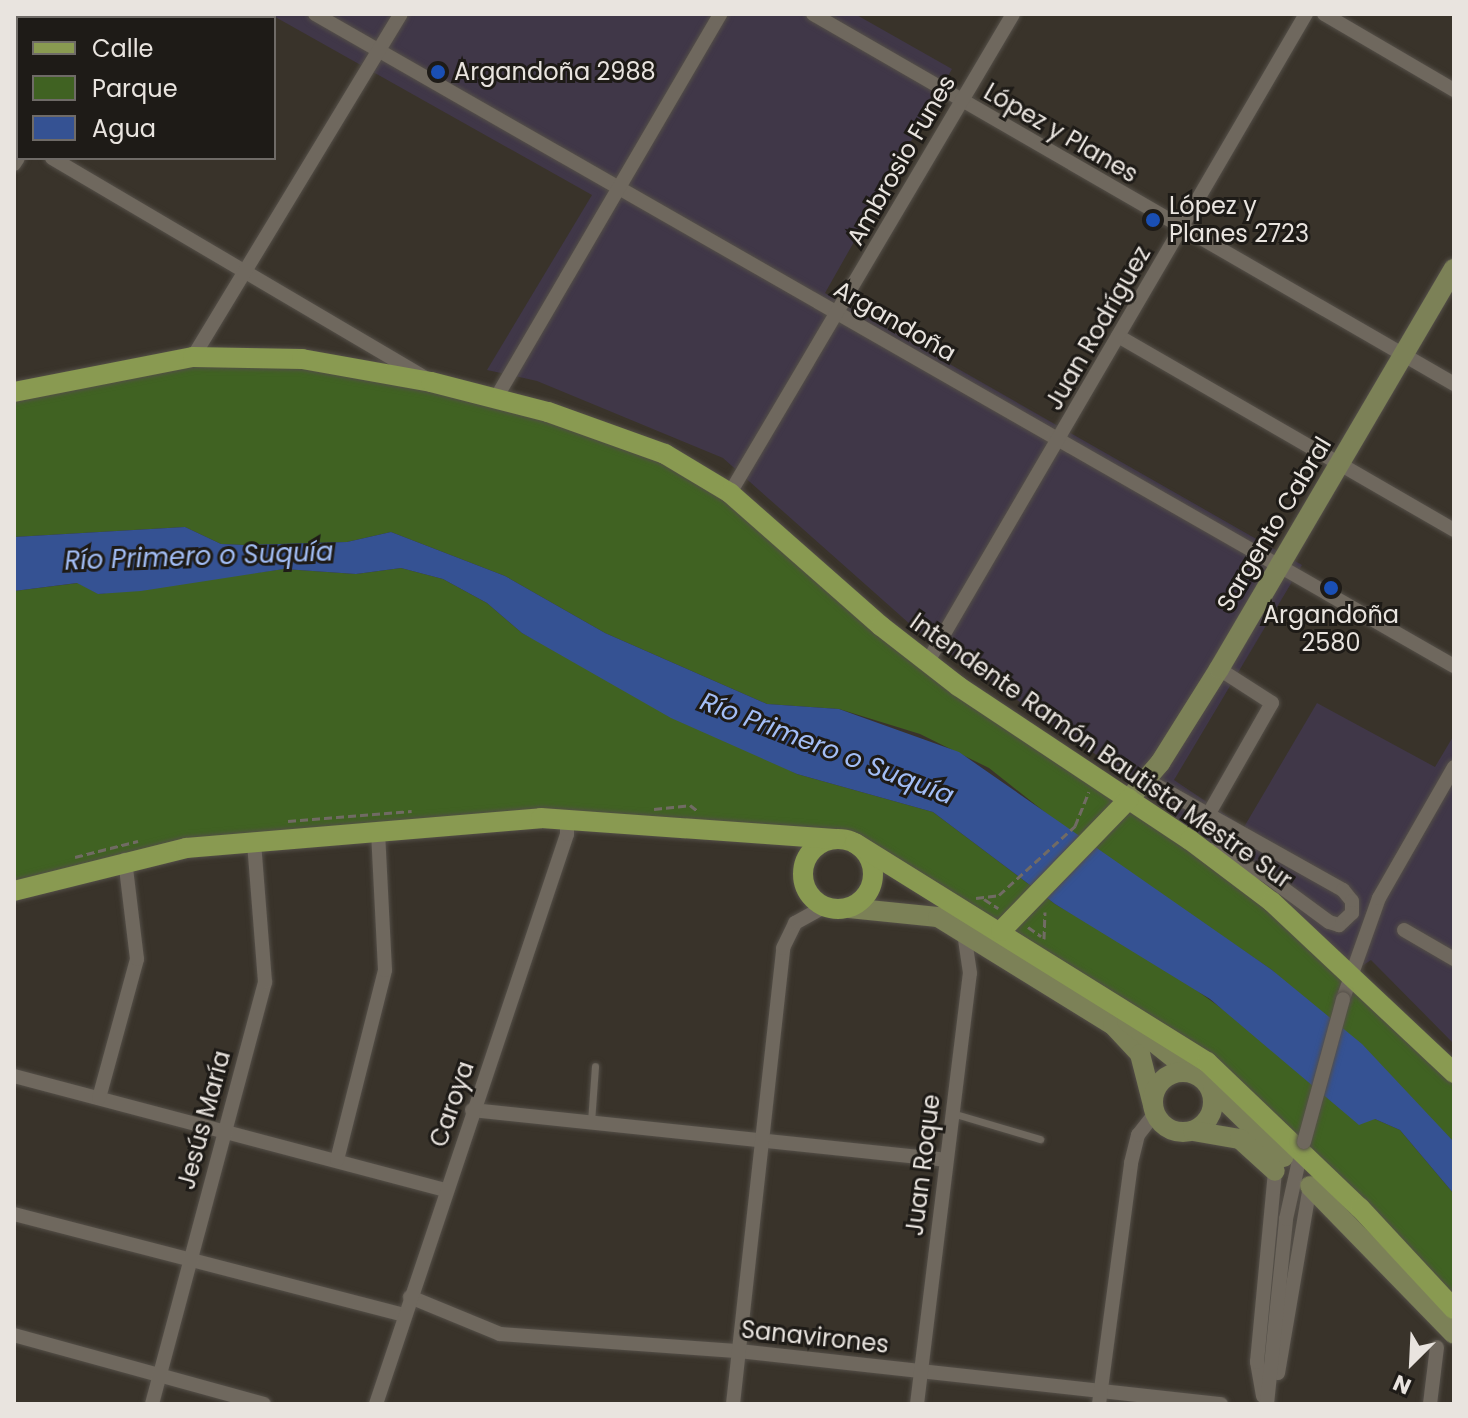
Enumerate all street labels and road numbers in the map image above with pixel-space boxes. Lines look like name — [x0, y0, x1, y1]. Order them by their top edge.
street label: Ambrosio Funes — [841, 70, 961, 250]
street label: López y Planes — [979, 77, 1143, 189]
street label: Juan Rodríguez — [1039, 241, 1157, 415]
street label: Argandoña — [829, 275, 961, 367]
street label: Sargento Cabral — [1211, 432, 1337, 616]
street label: Intendente Ramón Bautista Mestre Sur — [904, 607, 1298, 895]
street label: Jesús María — [172, 1048, 236, 1192]
street label: Caroya — [424, 1057, 480, 1151]
street label: Juan Roque — [900, 1093, 946, 1237]
street label: Sanavirones — [740, 1315, 890, 1359]

